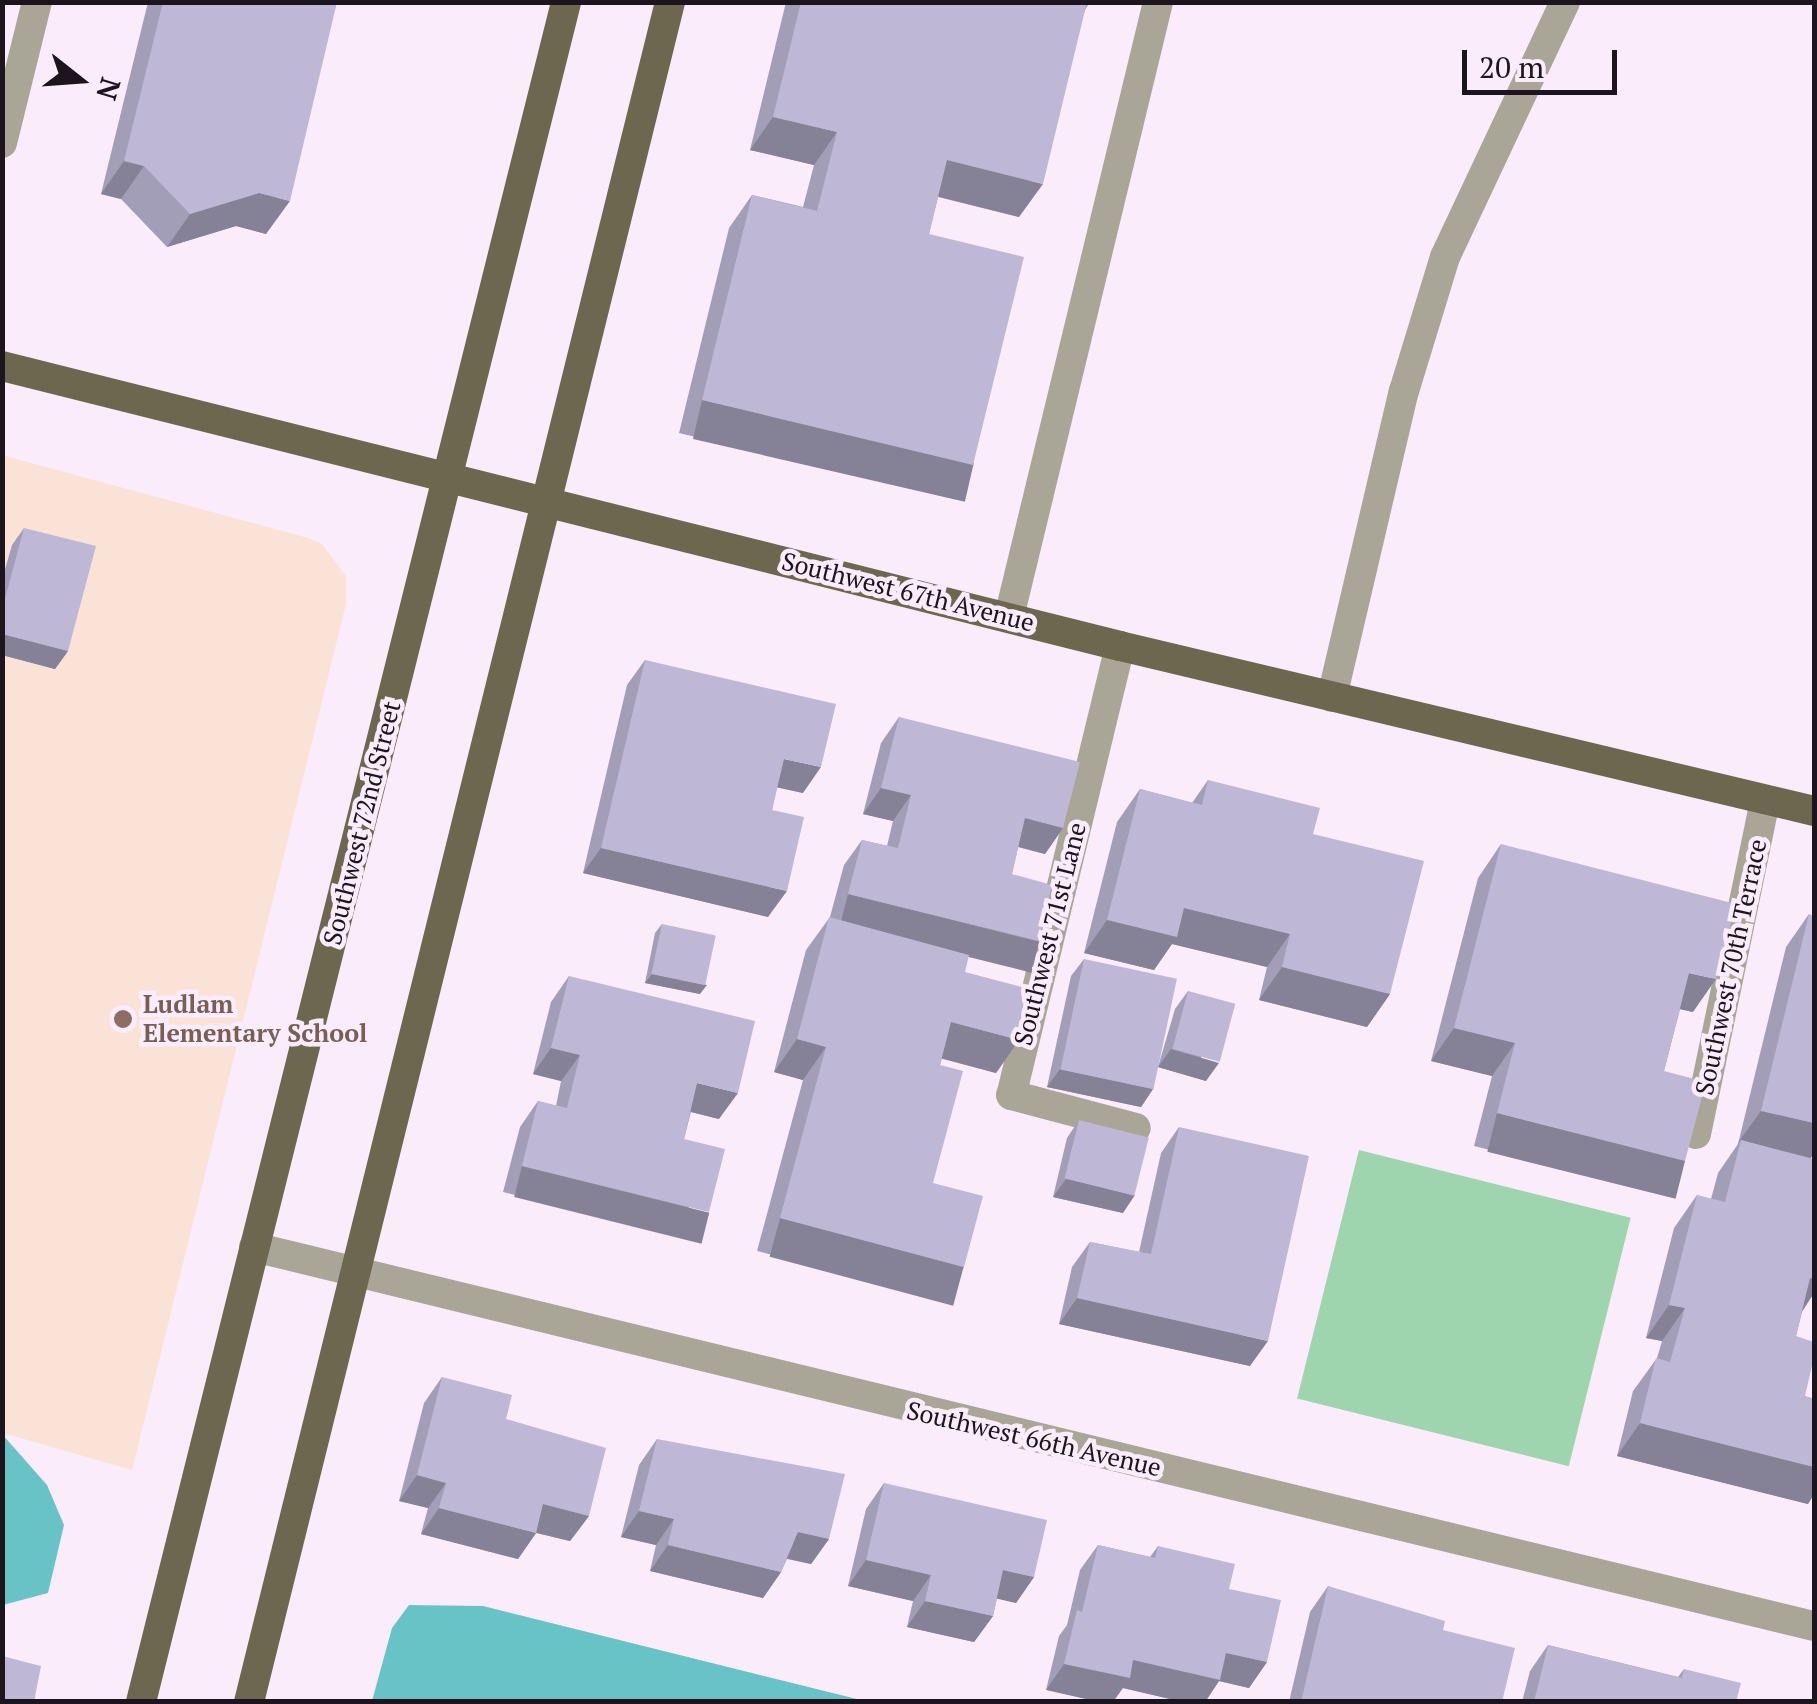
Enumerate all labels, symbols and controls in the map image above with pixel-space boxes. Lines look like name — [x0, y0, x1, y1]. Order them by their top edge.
north arrow — [30, 30, 130, 130]
scale bar — [1467, 30, 1622, 92]
text: 20 m — [1479, 47, 1544, 87]
text: N — [88, 73, 130, 104]
street label: Southwest 67th Avenue — [778, 546, 1038, 638]
street label: Southwest 72nd Street — [317, 698, 407, 948]
street label: Southwest 71st Lane — [1008, 819, 1092, 1049]
street label: Southwest 70th Terrace — [1689, 836, 1773, 1098]
place label: Ludlam Elementary School — [143, 990, 367, 1049]
marker: Ludlam Elementary School — [112, 1008, 134, 1030]
street label: Southwest 66th Avenue — [904, 1395, 1164, 1483]

